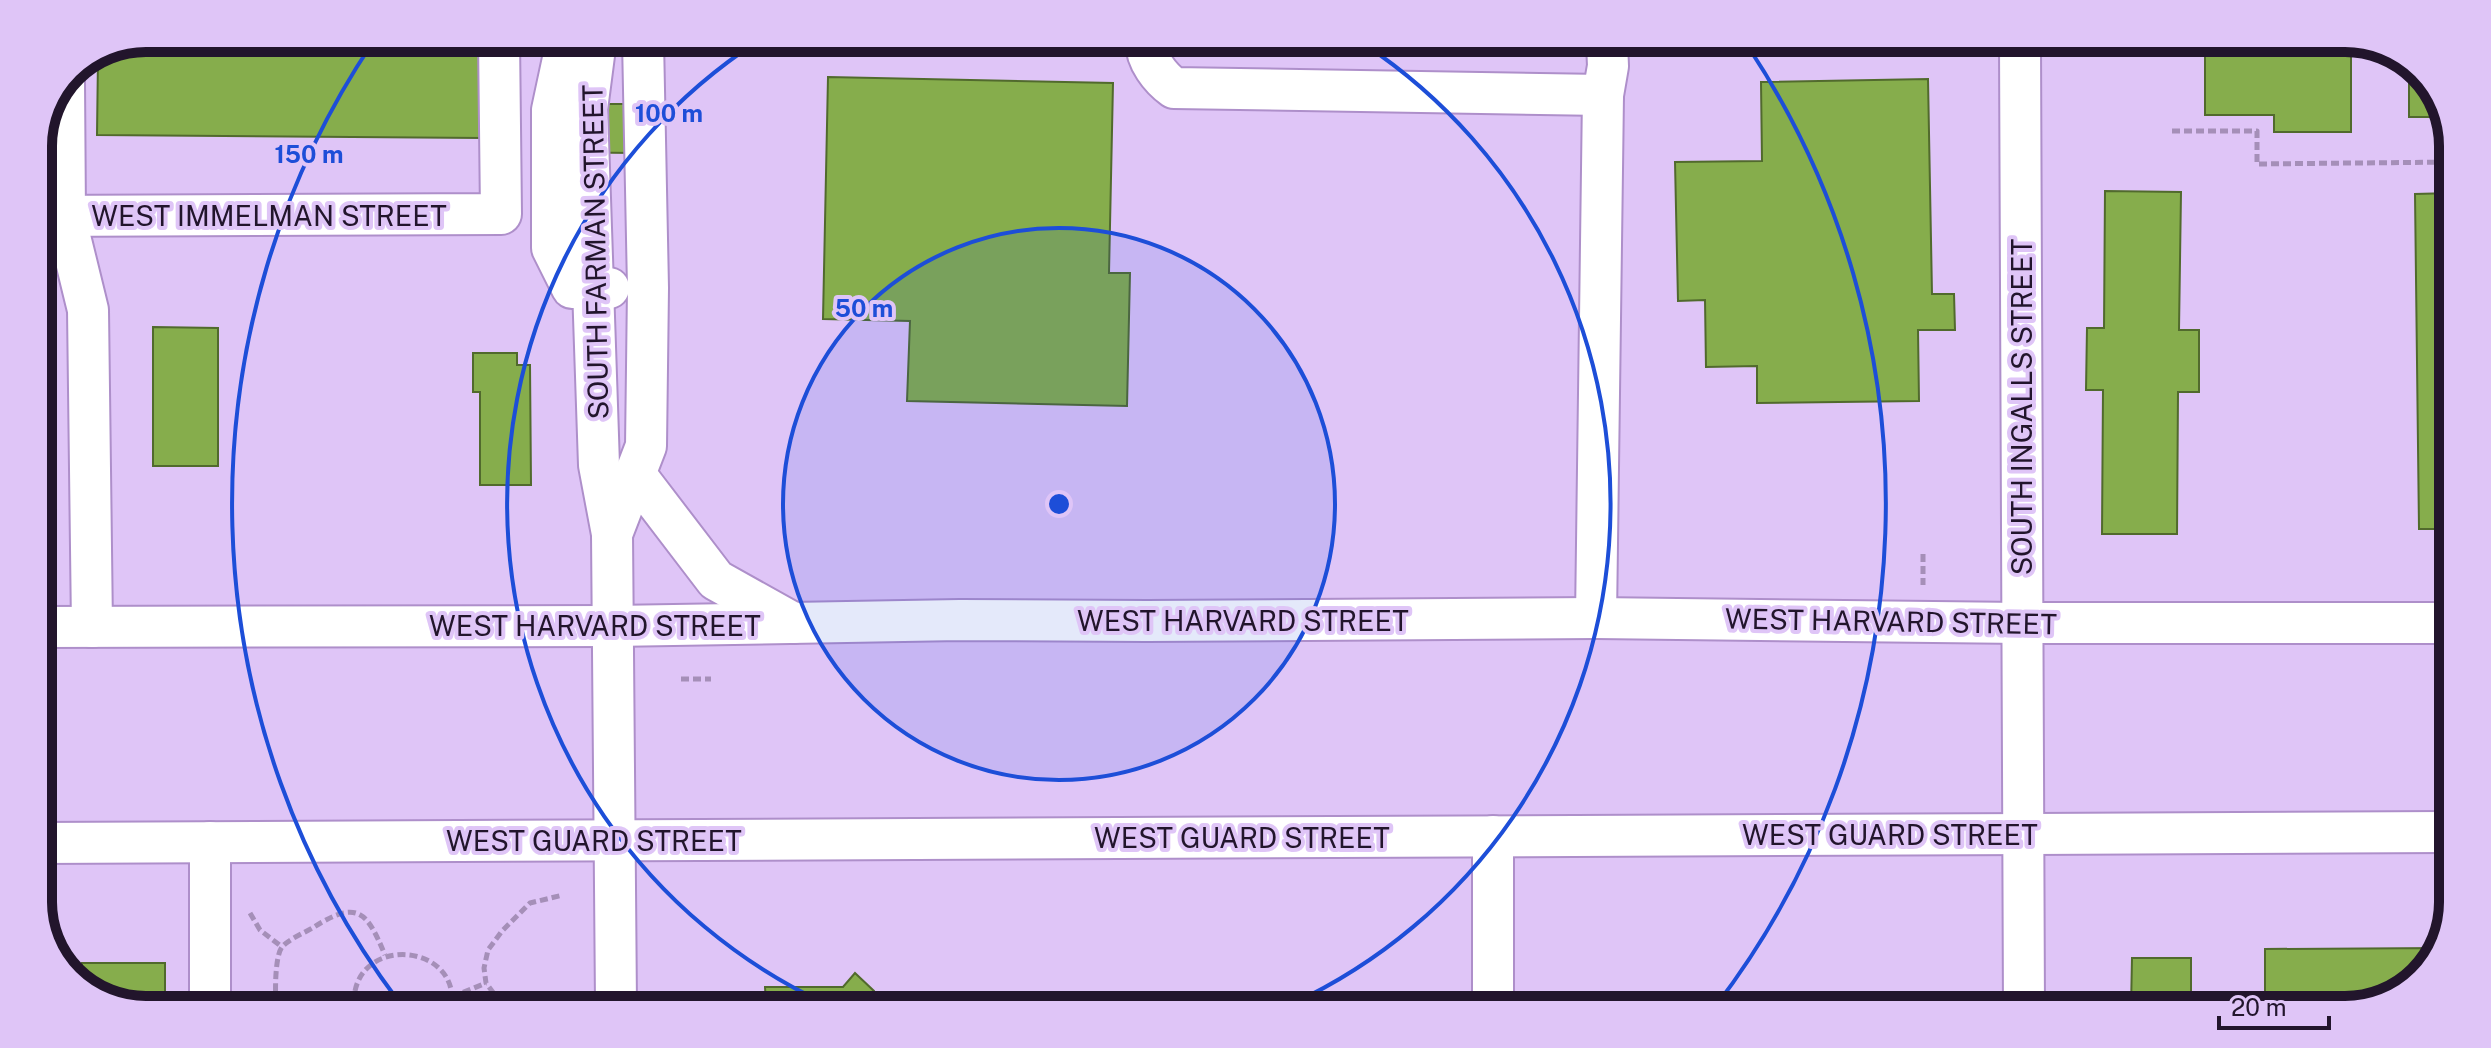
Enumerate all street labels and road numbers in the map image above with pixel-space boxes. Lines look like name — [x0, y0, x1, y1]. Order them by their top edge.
street label: SOUTH FARMAN STREET — [576, 84, 614, 420]
street label: WEST IMMELMAN STREET — [91, 199, 447, 232]
street label: SOUTH INGALLS STREET — [2005, 239, 2038, 575]
street label: WEST HARVARD STREET — [1725, 602, 2057, 640]
street label: WEST HARVARD STREET — [1077, 604, 1409, 637]
street label: WEST HARVARD STREET — [429, 609, 761, 642]
street label: WEST GUARD STREET — [1742, 818, 2038, 851]
street label: WEST GUARD STREET — [1094, 821, 1390, 854]
street label: WEST GUARD STREET — [446, 824, 742, 857]

